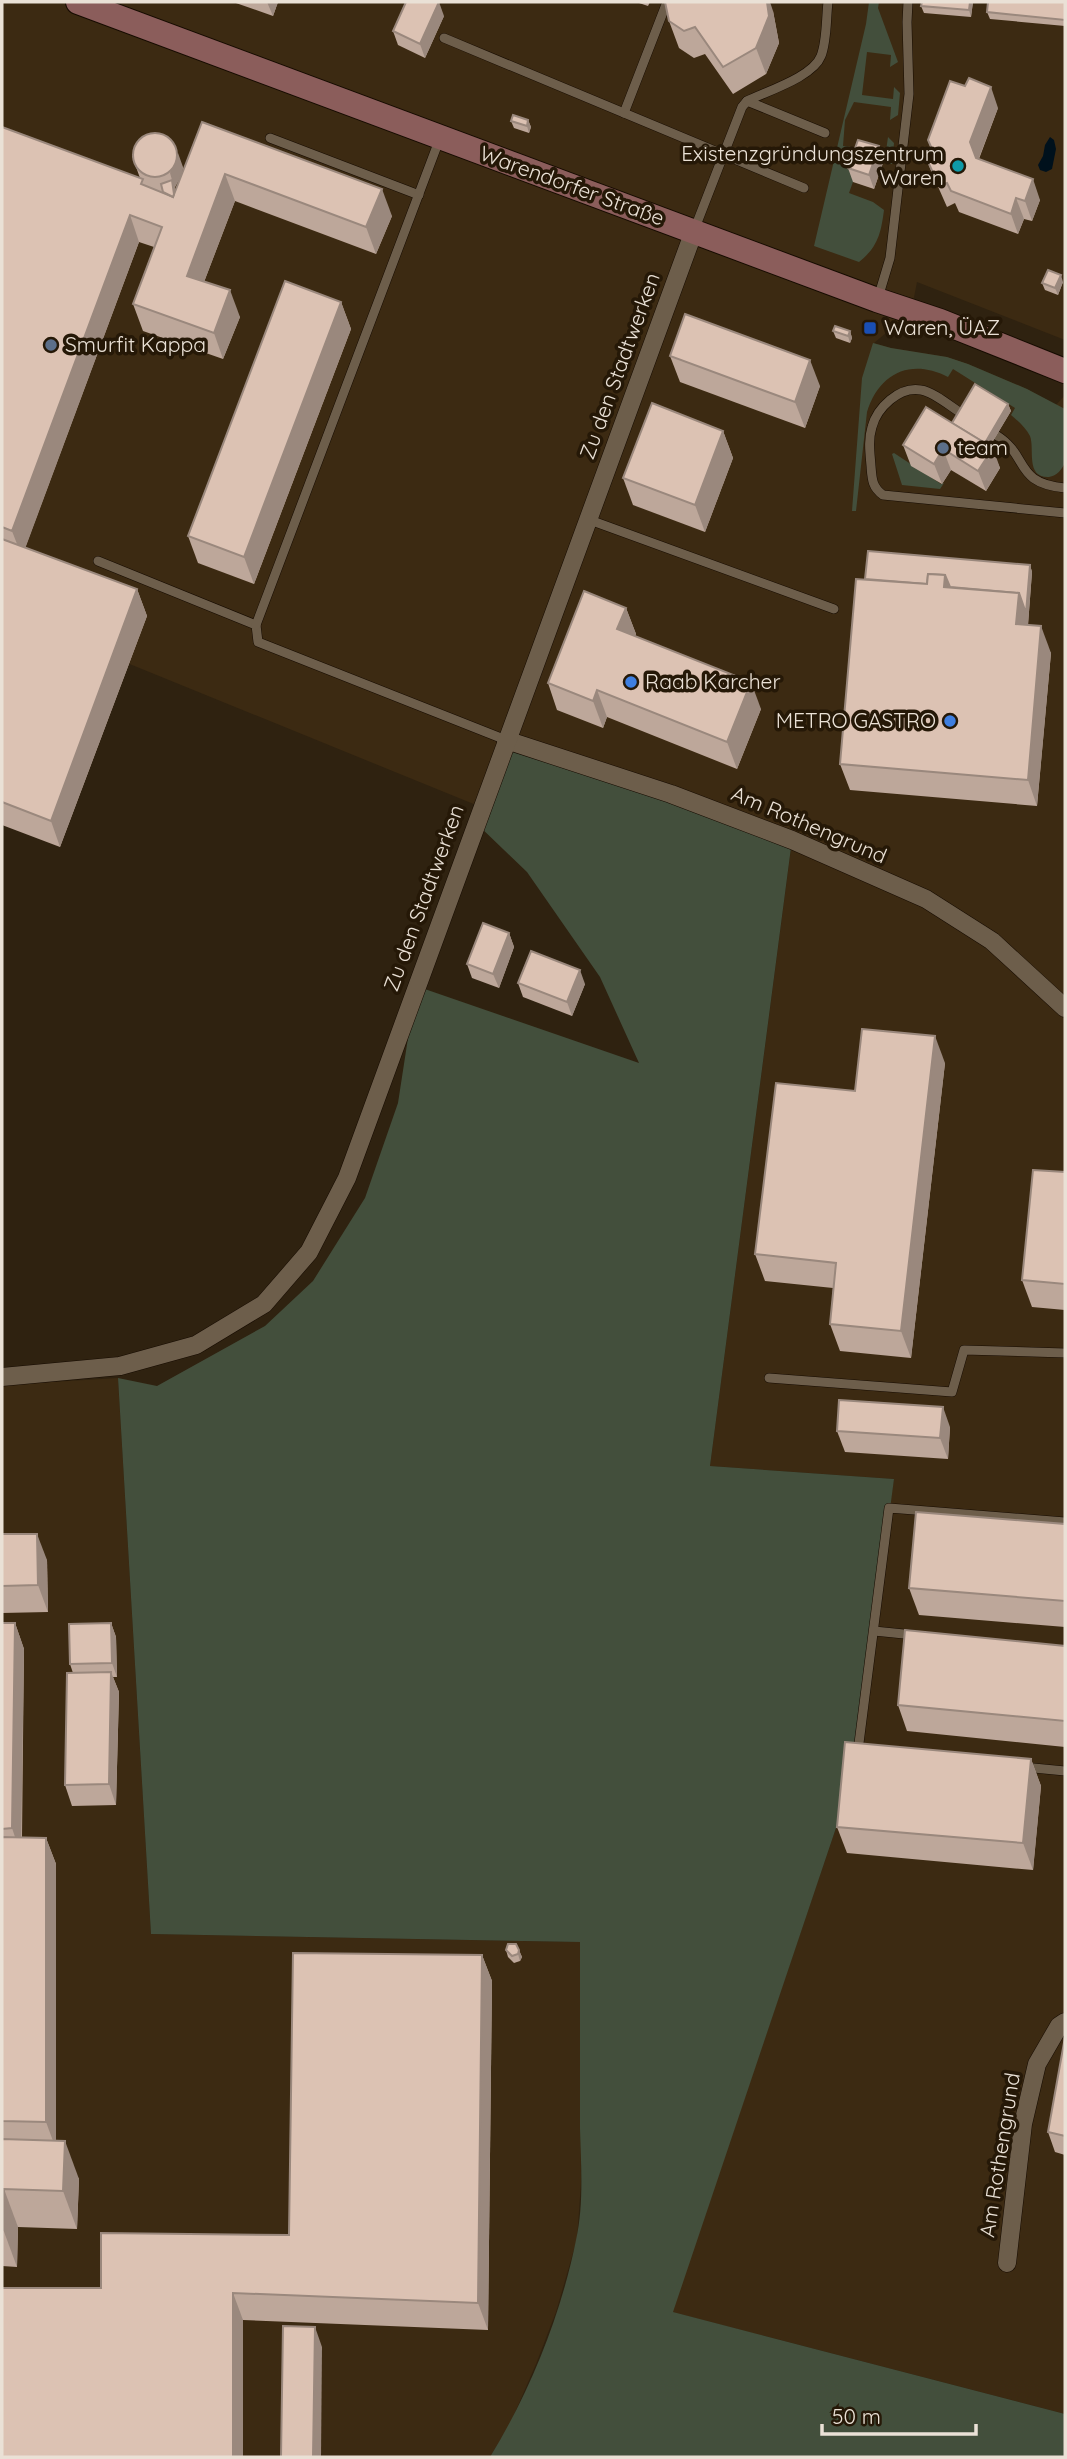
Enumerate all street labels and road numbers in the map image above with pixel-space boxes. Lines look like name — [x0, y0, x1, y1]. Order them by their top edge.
street label: Warendorfer Straße — [477, 140, 668, 231]
street label: Zu den Stadtwerken — [573, 269, 665, 462]
street label: Am Rothengrund — [728, 780, 891, 869]
street label: Zu den Stadtwerken — [377, 801, 469, 994]
street label: Am Rothengrund — [973, 2071, 1025, 2239]

